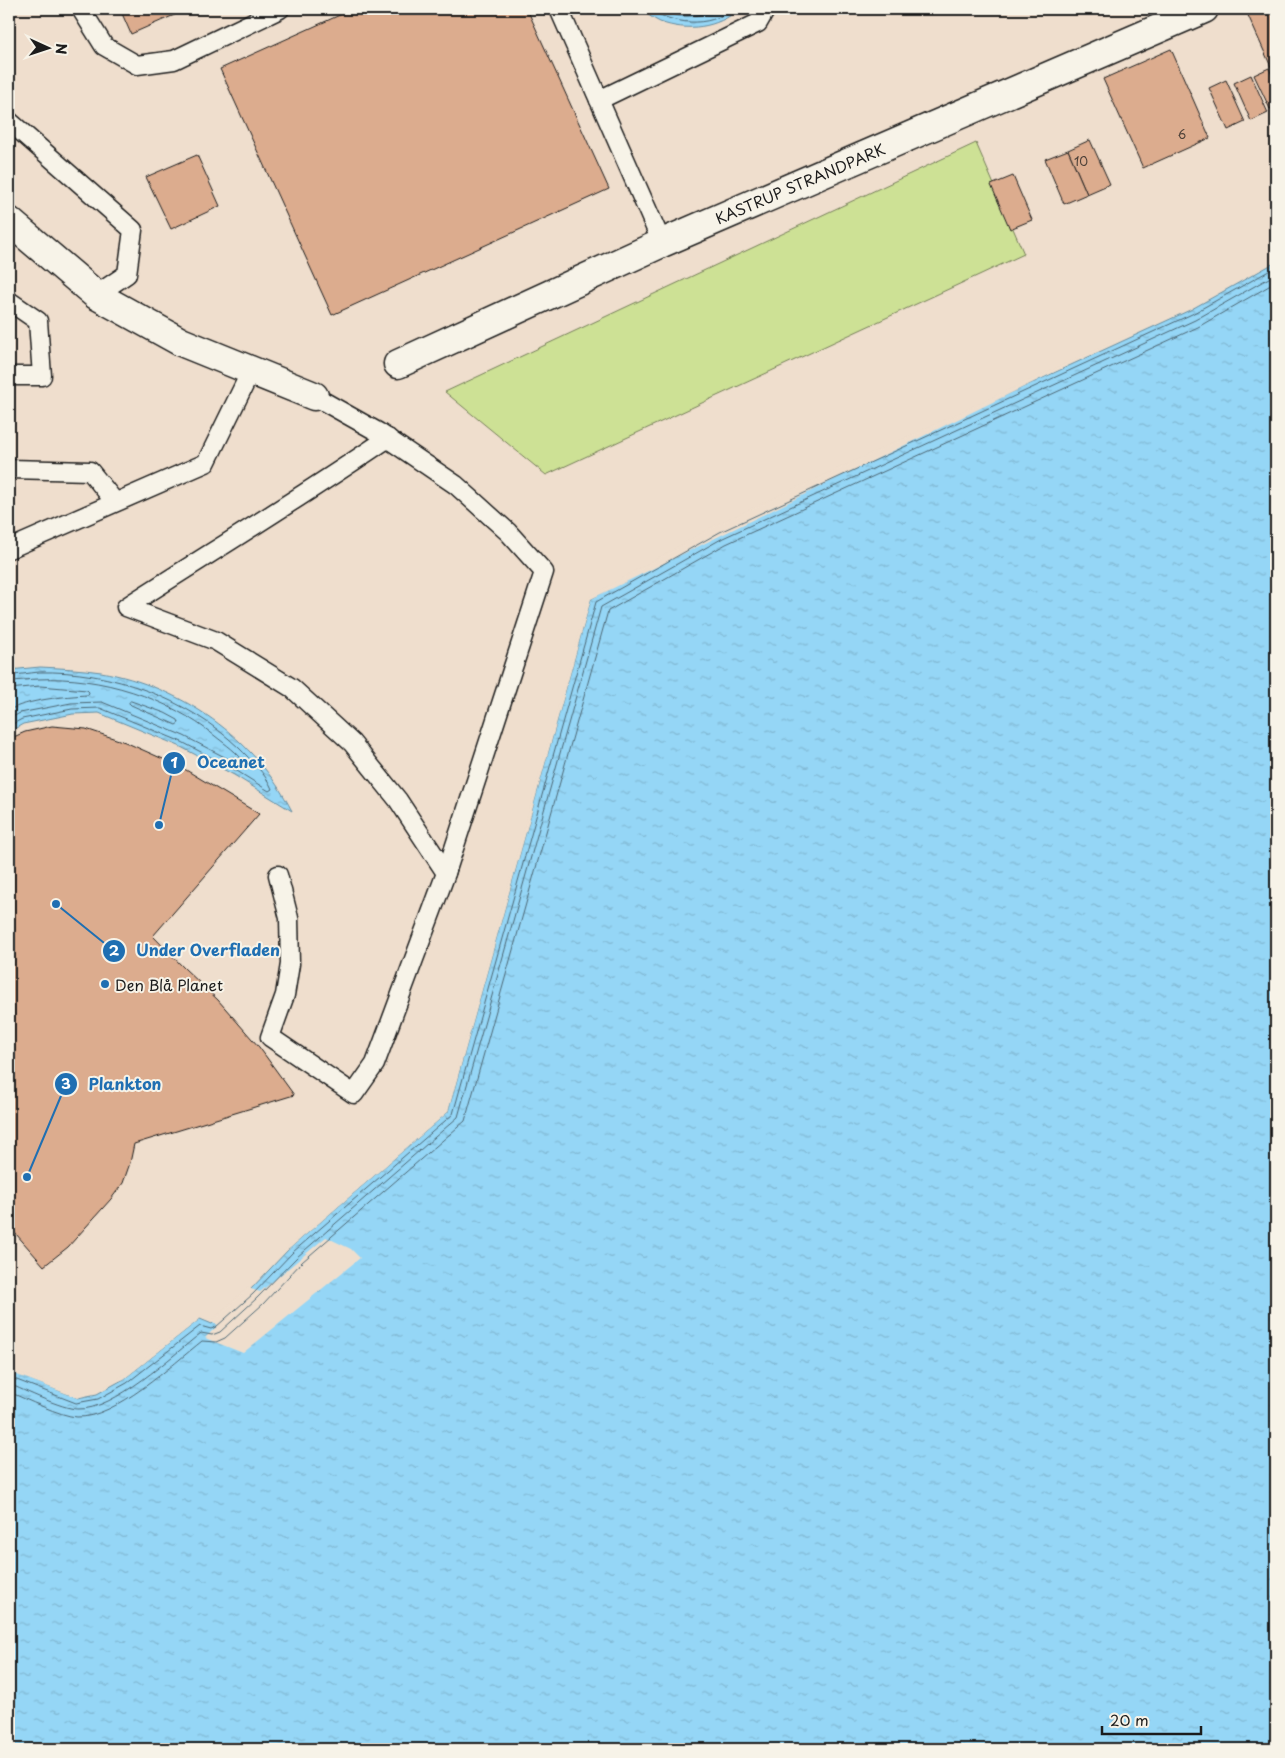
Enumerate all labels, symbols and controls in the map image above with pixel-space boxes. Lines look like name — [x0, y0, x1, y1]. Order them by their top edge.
north arrow — [22, 22, 72, 72]
text: N — [51, 43, 72, 55]
house number: 6 — [1178, 125, 1186, 143]
street label: KASTRUP STRANDPARK — [711, 137, 889, 229]
house number: 10 — [1074, 152, 1088, 170]
callout: Oceanet — [162, 747, 275, 778]
text: Oceanet — [197, 749, 265, 773]
text: 1 — [170, 750, 178, 773]
callout: Under Overfladen — [101, 935, 290, 966]
text: Under Overfladen — [136, 937, 280, 961]
text: 2 — [109, 938, 120, 961]
place label: Den Blå Planet — [115, 973, 223, 996]
marker: Den Blå Planet — [99, 978, 111, 990]
callout: Plankton — [54, 1069, 171, 1100]
text: 3 — [61, 1071, 71, 1094]
text: Plankton — [89, 1071, 162, 1095]
scale bar — [1102, 1703, 1201, 1735]
text: 20 m — [1110, 1708, 1149, 1731]

